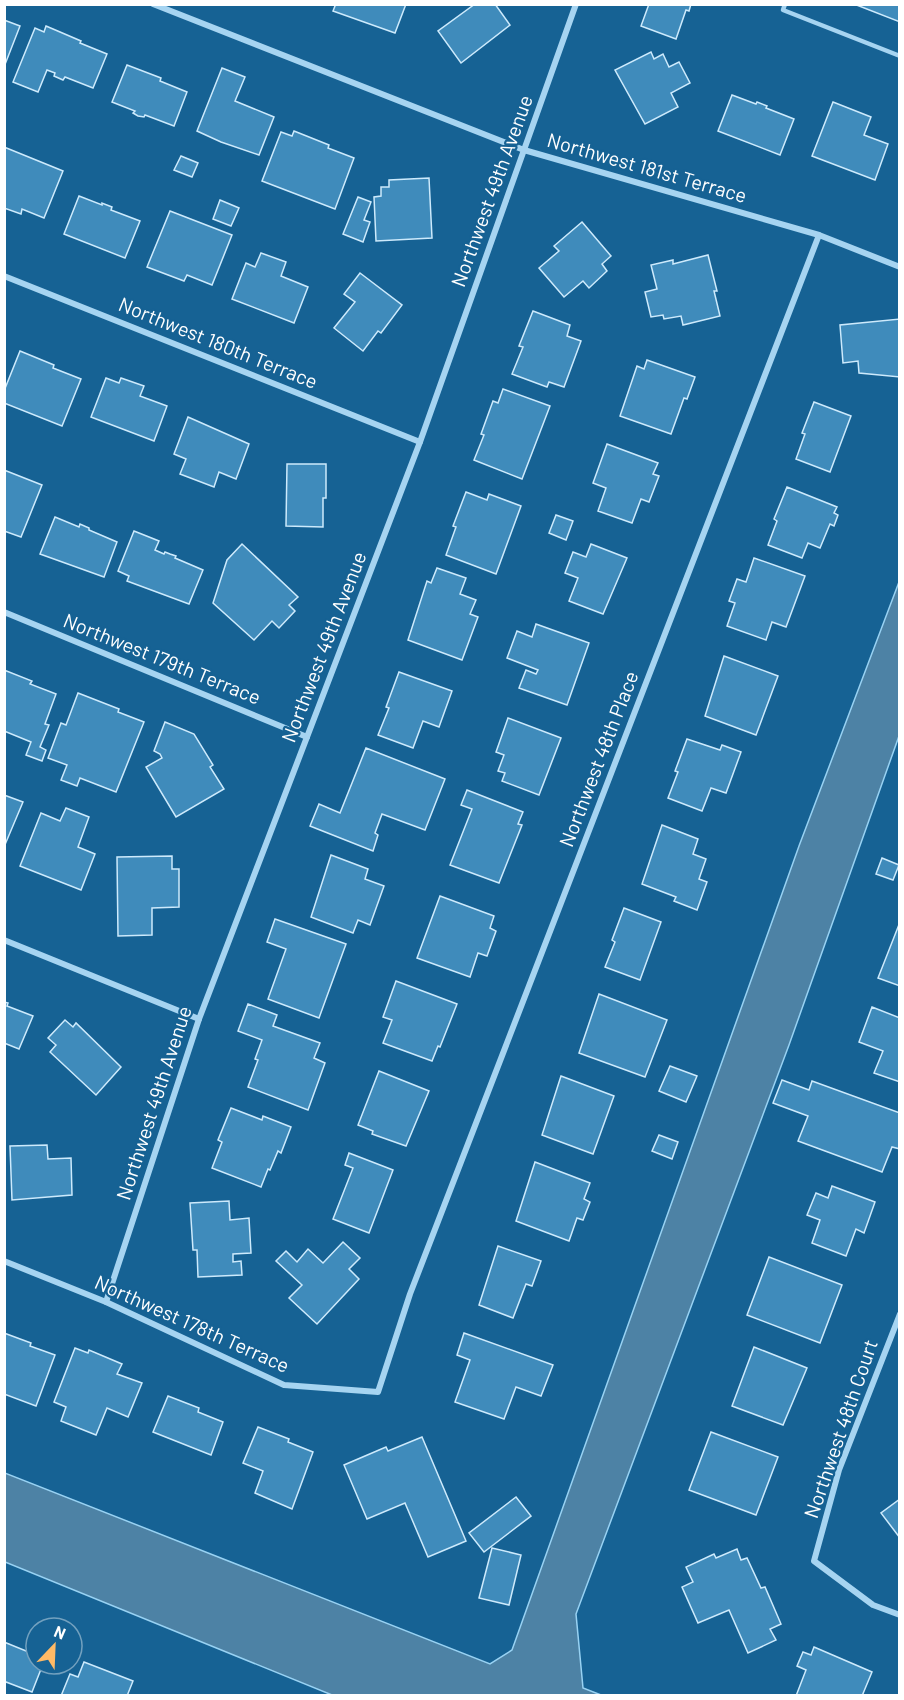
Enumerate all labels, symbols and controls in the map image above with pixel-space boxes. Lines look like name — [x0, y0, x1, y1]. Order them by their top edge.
street label: Northwest 49th Avenue — [445, 91, 537, 290]
street label: Northwest 181st Terrace — [545, 127, 750, 207]
street label: Northwest 180th Terrace — [115, 291, 321, 393]
street label: Northwest 49th Avenue — [276, 548, 371, 745]
street label: Northwest 179th Terrace — [60, 607, 265, 709]
street label: Northwest 48th Place — [553, 667, 643, 850]
street label: Northwest 49th Avenue — [110, 1003, 196, 1203]
street label: Northwest 178th Terrace — [91, 1269, 293, 1377]
street label: Northwest 48th Court — [798, 1336, 882, 1521]
north arrow — [24, 1616, 84, 1676]
text: N — [51, 1621, 69, 1643]

